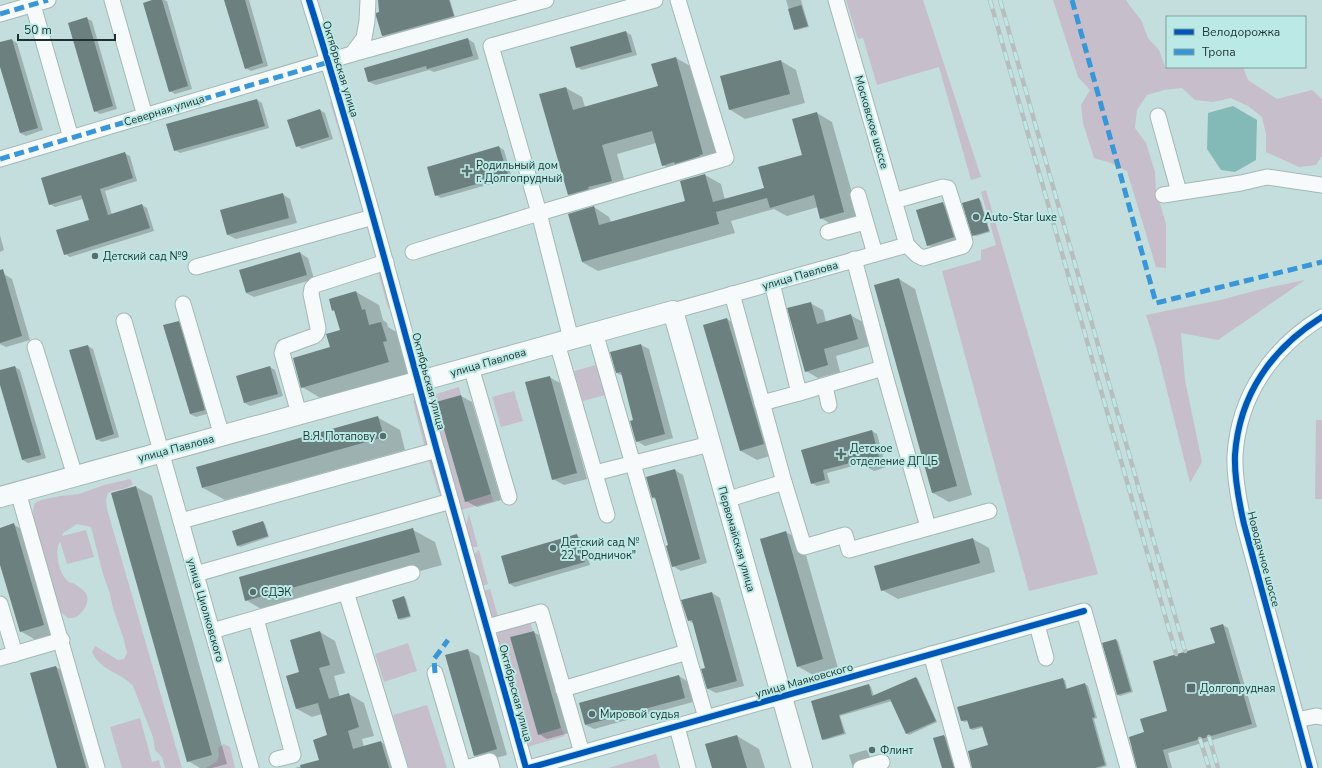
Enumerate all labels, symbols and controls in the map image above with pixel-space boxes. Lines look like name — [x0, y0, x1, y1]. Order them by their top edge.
scale bar — [18, 16, 115, 42]
legend — [1166, 16, 1306, 68]
street label: Октябрьская улица — [319, 19, 362, 119]
text: 50 m — [24, 22, 52, 38]
text: Велодорожка — [1202, 24, 1280, 40]
text: Тропа — [1202, 44, 1236, 60]
street label: Московское шоссе — [851, 74, 892, 171]
street label: Северная улица — [122, 91, 206, 130]
place label: Родильный дом г. Долгопрудный — [476, 158, 562, 186]
marker: Родильный дом г. Долгопрудный — [461, 165, 473, 177]
place label: Auto-Star luxe — [984, 210, 1057, 225]
marker: Auto-Star luxe — [971, 212, 981, 222]
place label: Детский сад №9 — [103, 249, 188, 264]
marker: Детский сад №9 — [90, 251, 100, 261]
street label: улица Павлова — [760, 257, 840, 293]
street label: Октябрьская улица — [408, 331, 449, 431]
street label: улица Павлова — [448, 344, 528, 380]
place label: В.Я. Потапову — [303, 429, 375, 444]
street label: улица Павлова — [136, 431, 216, 466]
marker: В.Я. Потапову — [378, 431, 388, 441]
place label: Детское отделение ДГЦБ — [850, 441, 938, 469]
marker: Детское отделение ДГЦБ — [835, 448, 847, 460]
street label: Первомайская улица — [714, 485, 759, 594]
street label: Новодачное шоссе — [1244, 510, 1283, 609]
place label: Детский сад № 22 "Родничок" — [561, 535, 640, 563]
marker: Детский сад № 22 "Родничок" — [548, 543, 558, 553]
street label: улица Циолковского — [184, 556, 228, 664]
place label: СДЭК — [261, 585, 291, 600]
marker: СДЭК — [248, 587, 258, 597]
street label: Октябрьская улица — [495, 643, 536, 743]
street label: улица Маяковского — [754, 659, 855, 702]
place label: Долгопрудная — [1200, 681, 1275, 696]
marker: Долгопрудная — [1185, 682, 1197, 694]
place label: Мировой судья — [600, 707, 679, 722]
marker: Мировой судья — [587, 709, 597, 719]
place label: Флинт — [880, 743, 913, 758]
marker: Флинт — [867, 745, 877, 755]

